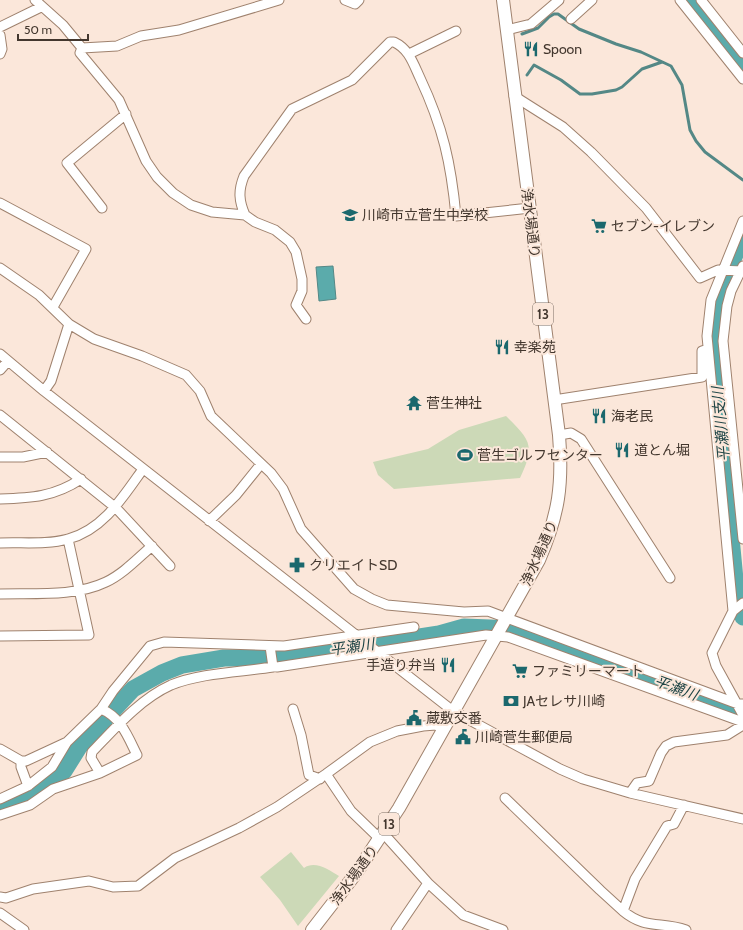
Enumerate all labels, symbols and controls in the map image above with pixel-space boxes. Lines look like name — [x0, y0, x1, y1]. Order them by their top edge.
scale bar — [18, 16, 88, 42]
text: 50 m — [24, 22, 52, 37]
restaurant icon: Spoon — [522, 40, 540, 58]
place label: Spoon — [543, 40, 582, 58]
street label: 浄水場通り — [518, 187, 544, 259]
school or university icon: 川崎市立菅生中学校 — [341, 206, 359, 224]
place label: 川崎市立菅生中学校 — [362, 206, 488, 224]
supermarket icon: セブン-イレブン — [590, 217, 608, 235]
place label: セブン-イレブン — [611, 217, 715, 235]
road number: 13 — [533, 303, 553, 325]
restaurant icon: 幸楽苑 — [493, 338, 511, 356]
place label: 幸楽苑 — [514, 338, 556, 356]
water label: 平瀬川支川 — [709, 384, 733, 462]
temple icon: 菅生神社 — [405, 394, 423, 412]
place label: 菅生神社 — [426, 394, 482, 412]
restaurant icon: 海老民 — [590, 407, 608, 425]
place label: 海老民 — [611, 407, 653, 425]
restaurant icon: 道とん堀 — [613, 441, 631, 459]
place label: 道とん堀 — [634, 441, 690, 459]
sports icon: 菅生ゴルフセンター — [456, 446, 474, 464]
place label: 菅生ゴルフセンター — [477, 446, 603, 464]
street label: 浄水場通り — [517, 517, 561, 589]
pharmacy icon: クリエイトSD — [288, 556, 306, 574]
place label: クリエイトSD — [309, 556, 397, 574]
water label: 平瀬川 — [328, 635, 378, 659]
place label: 手造り弁当 — [366, 656, 436, 674]
restaurant icon: 手造り弁当 — [439, 656, 457, 674]
supermarket icon: ファミリーマート — [511, 662, 529, 680]
place label: ファミリーマート — [532, 662, 644, 680]
water label: 平瀬川 — [652, 672, 702, 705]
bank icon: JAセレサ川崎 — [502, 692, 520, 710]
place label: JAセレサ川崎 — [522, 692, 605, 710]
public building icon: 蔵敷交番 — [405, 709, 423, 727]
place label: 蔵敷交番 — [426, 709, 482, 727]
public building icon: 川崎菅生郵便局 — [454, 728, 472, 746]
place label: 川崎菅生郵便局 — [475, 728, 573, 746]
road number: 13 — [379, 813, 399, 835]
street label: 浄水場通り — [326, 841, 382, 909]

